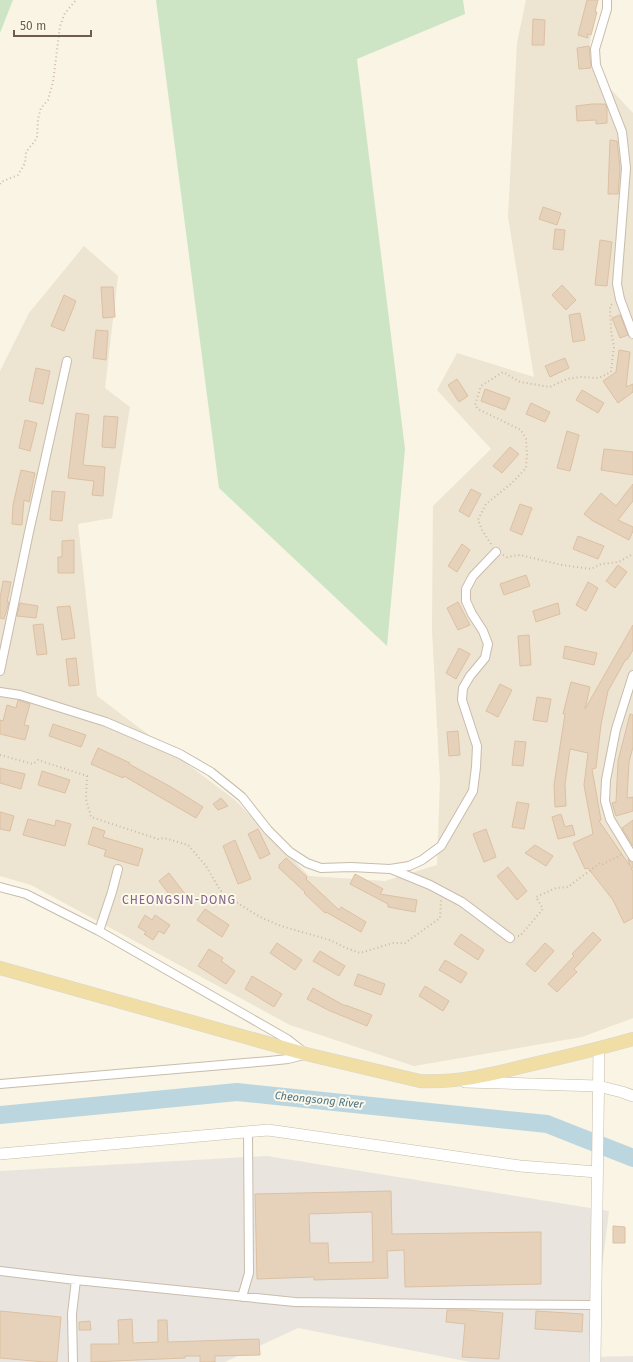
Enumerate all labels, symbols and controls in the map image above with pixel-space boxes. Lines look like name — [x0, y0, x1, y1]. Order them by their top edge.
scale bar — [14, 12, 91, 38]
text: 50 m — [20, 19, 46, 33]
district label: CHEONGSIN-DONG — [122, 893, 236, 907]
water label: Cheongsong River — [274, 1089, 365, 1111]

